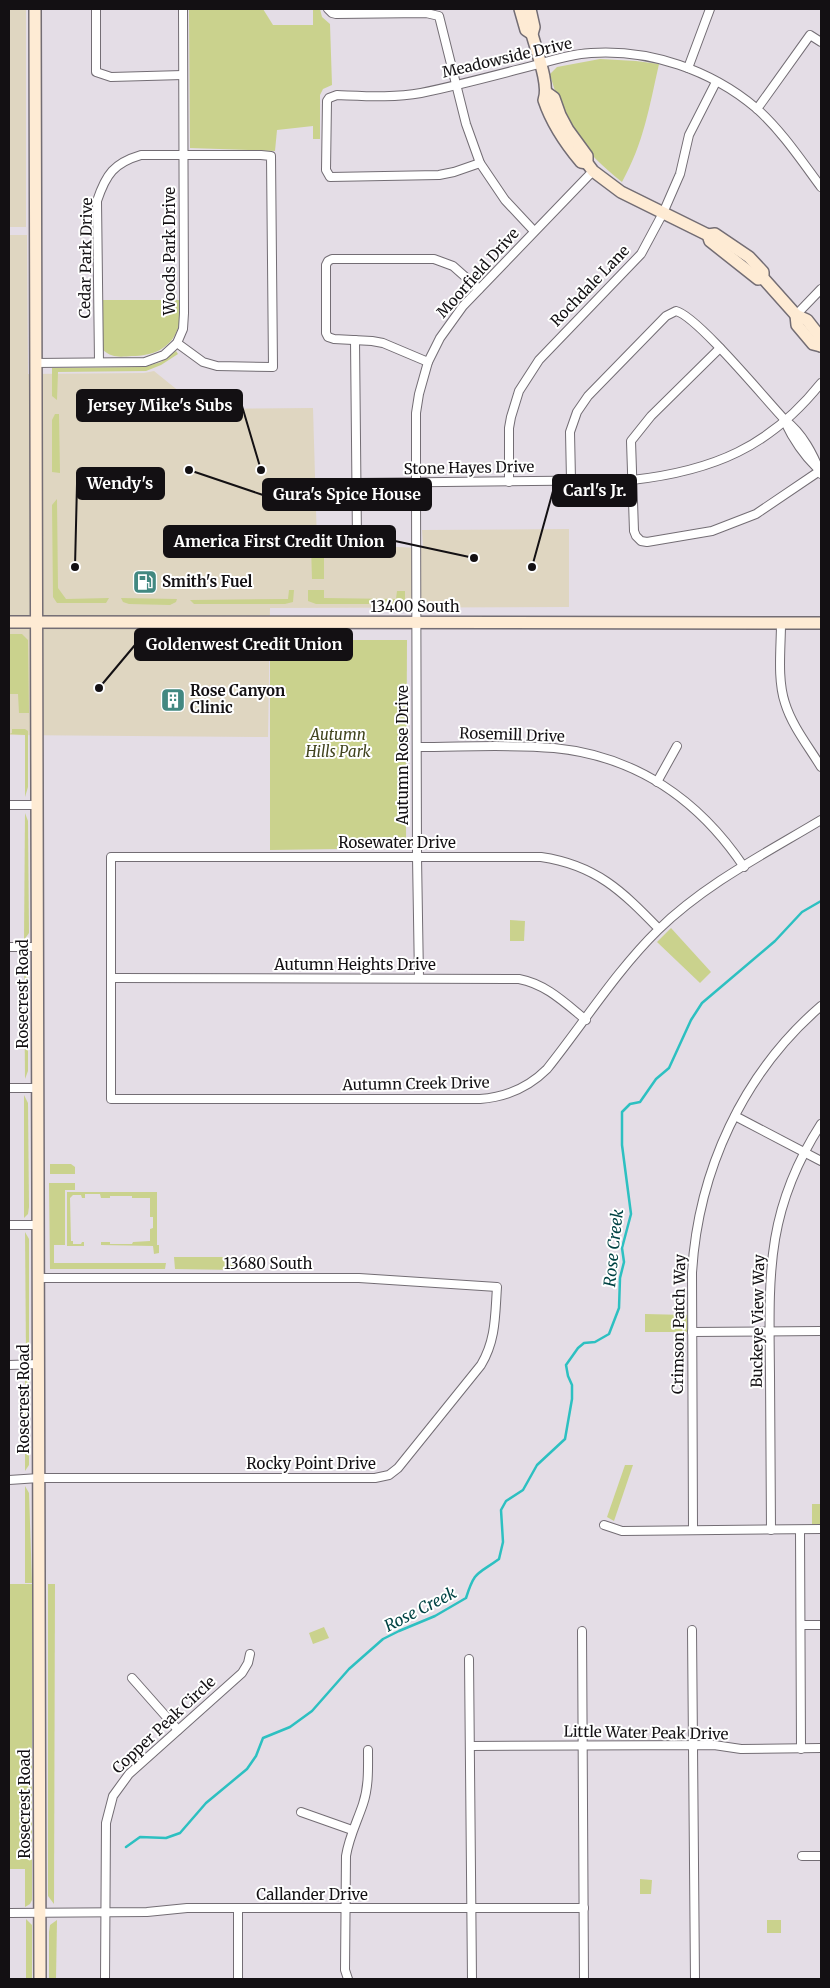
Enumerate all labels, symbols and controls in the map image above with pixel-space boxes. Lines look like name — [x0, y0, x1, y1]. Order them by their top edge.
street label: Meadowside Drive — [440, 33, 574, 82]
street label: Woods Park Drive — [160, 187, 179, 316]
street label: Cedar Park Drive — [75, 197, 96, 319]
street label: Moorfield Drive — [432, 224, 523, 321]
street label: Rochdale Lane — [546, 241, 633, 330]
callout: Jersey Mike's Subs — [77, 390, 242, 421]
text: Jersey Mike's Subs — [86, 395, 233, 415]
street label: Stone Hayes Drive — [404, 457, 535, 478]
callout: Wendy's — [77, 468, 164, 499]
text: Wendy's — [86, 473, 153, 493]
callout: Carl's Jr. — [553, 475, 636, 506]
callout: Gura's Spice House — [263, 479, 431, 510]
text: Carl's Jr. — [563, 480, 627, 500]
text: Gura's Spice House — [273, 484, 421, 504]
callout: America First Credit Union — [164, 526, 395, 557]
text: America First Credit Union — [173, 531, 384, 551]
fuel station icon: Smith's Fuel — [132, 569, 158, 595]
place label: Smith's Fuel — [162, 572, 252, 591]
street label: 13400 South — [370, 597, 460, 616]
callout: Goldenwest Credit Union — [135, 629, 352, 660]
text: Goldenwest Credit Union — [146, 634, 342, 654]
place label: Rose Canyon Clinic — [190, 681, 285, 717]
street label: Autumn Rose Drive — [393, 685, 412, 826]
building icon: Rose Canyon Clinic — [160, 687, 186, 713]
street label: Rosemill Drive — [459, 723, 565, 746]
park label: Autumn Hills Park — [304, 725, 371, 761]
street label: Rosewater Drive — [338, 833, 456, 852]
street label: Rosecrest Road — [13, 939, 32, 1049]
street label: Autumn Heights Drive — [273, 955, 436, 974]
street label: Autumn Creek Drive — [341, 1073, 490, 1094]
water label: Rose Creek — [599, 1208, 627, 1288]
street label: Crimson Patch Way — [668, 1253, 689, 1394]
street label: 13680 South — [224, 1254, 312, 1273]
street label: Buckeye View Way — [747, 1254, 768, 1388]
street label: Rosecrest Road — [14, 1344, 33, 1454]
street label: Rocky Point Drive — [246, 1454, 376, 1473]
water label: Rose Creek — [381, 1582, 460, 1636]
street label: Copper Peak Circle — [108, 1672, 219, 1777]
street label: Little Water Peak Drive — [563, 1722, 729, 1743]
street label: Rosecrest Road — [15, 1749, 34, 1859]
street label: Callander Drive — [256, 1885, 368, 1904]

